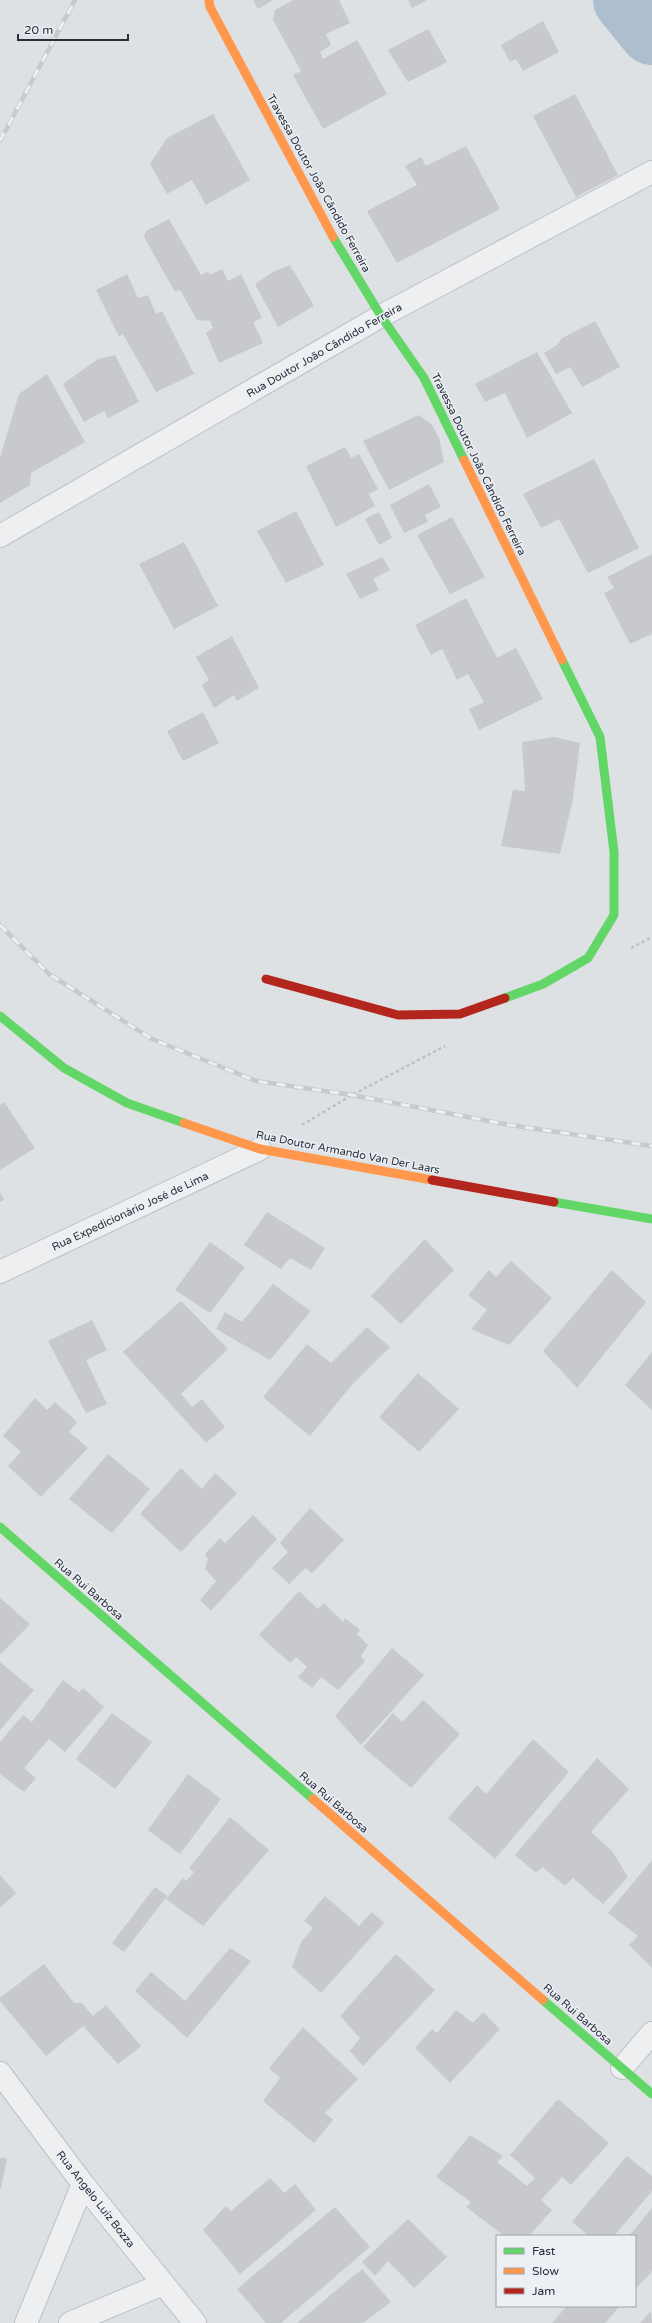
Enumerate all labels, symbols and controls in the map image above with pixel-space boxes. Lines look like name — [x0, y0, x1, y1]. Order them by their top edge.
scale bar — [18, 16, 128, 42]
text: 20 m — [24, 23, 53, 37]
street label: Travessa Doutor João Cândido Ferreira — [264, 92, 373, 275]
street label: Rua Doutor João Cândido Ferreira — [244, 300, 404, 400]
street label: Travessa Doutor João Cândido Ferreira — [429, 371, 529, 558]
street label: Rua Doutor Armando Van Der Laars — [255, 1128, 441, 1177]
street label: Rua Expedicionário José de Lima — [50, 1169, 211, 1254]
street label: Rua Rui Barbosa — [52, 1556, 126, 1623]
street label: Rua Rui Barbosa — [297, 1769, 371, 1836]
street label: Rua Rui Barbosa — [541, 1981, 615, 2048]
street label: Rua Angelo Luiz Bozza — [54, 2148, 137, 2250]
legend — [496, 2235, 636, 2307]
text: Fast — [532, 2244, 556, 2258]
text: Slow — [532, 2264, 559, 2278]
text: Jam — [532, 2284, 555, 2298]

